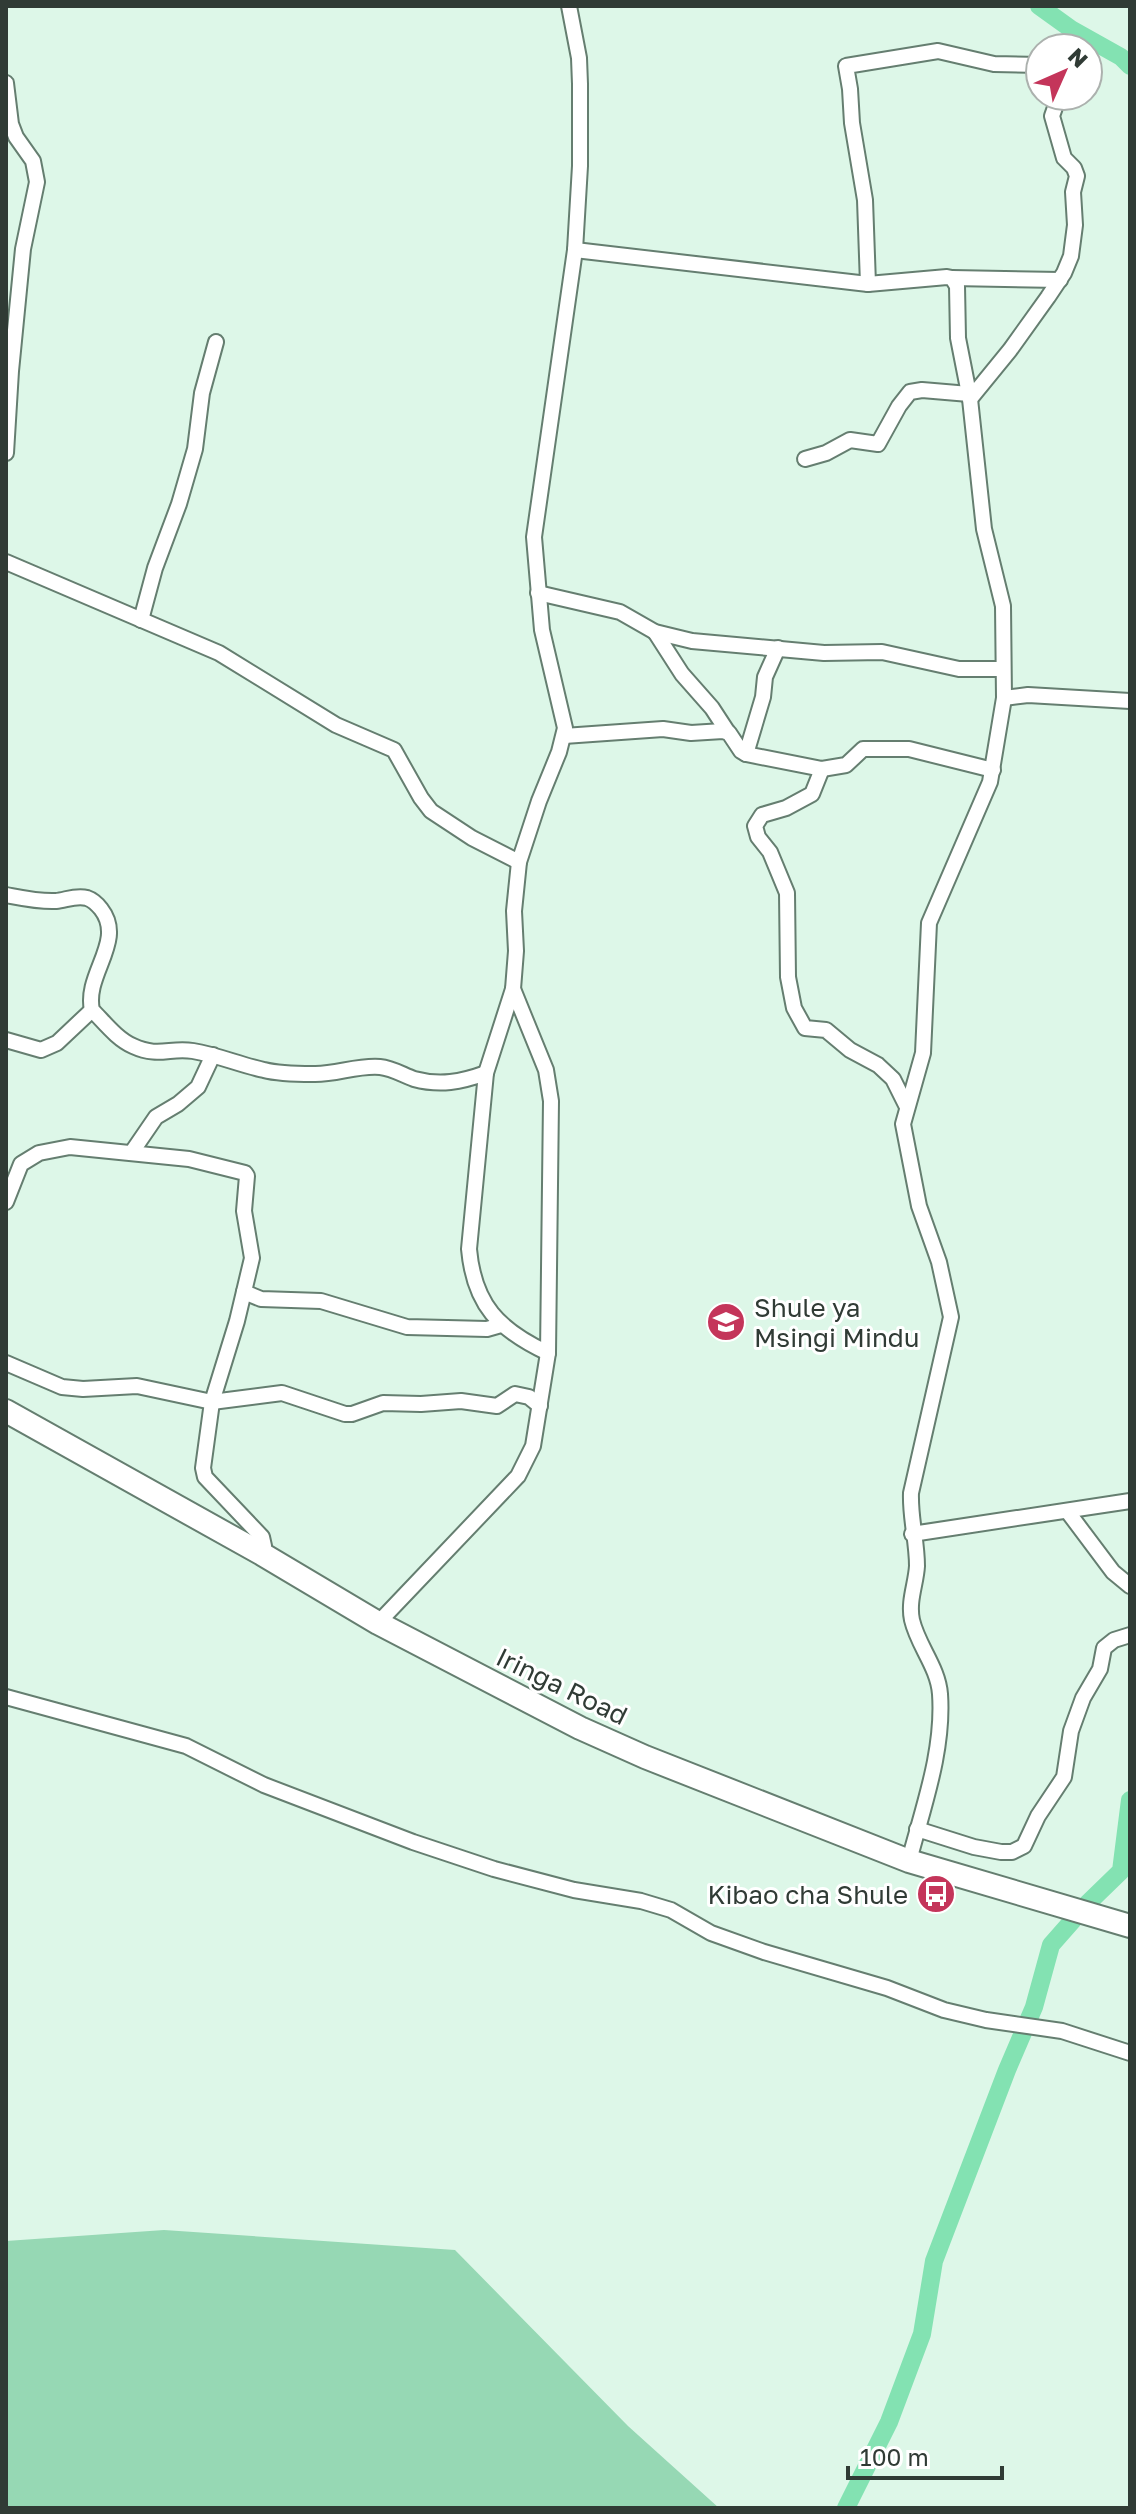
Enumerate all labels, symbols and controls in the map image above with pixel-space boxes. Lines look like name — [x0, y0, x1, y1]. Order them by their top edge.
north arrow — [1024, 32, 1104, 112]
text: N — [1063, 42, 1094, 73]
place label: Shule ya Msingi Mindu — [754, 1292, 920, 1353]
school or university icon: Shule ya Msingi Mindu — [705, 1301, 747, 1343]
street label: Iringa Road — [491, 1641, 633, 1731]
bus stop icon: Kibao cha Shule — [915, 1873, 957, 1915]
place label: Kibao cha Shule — [707, 1879, 908, 1910]
scale bar — [848, 2430, 1002, 2480]
text: 100 m — [860, 2442, 929, 2471]

